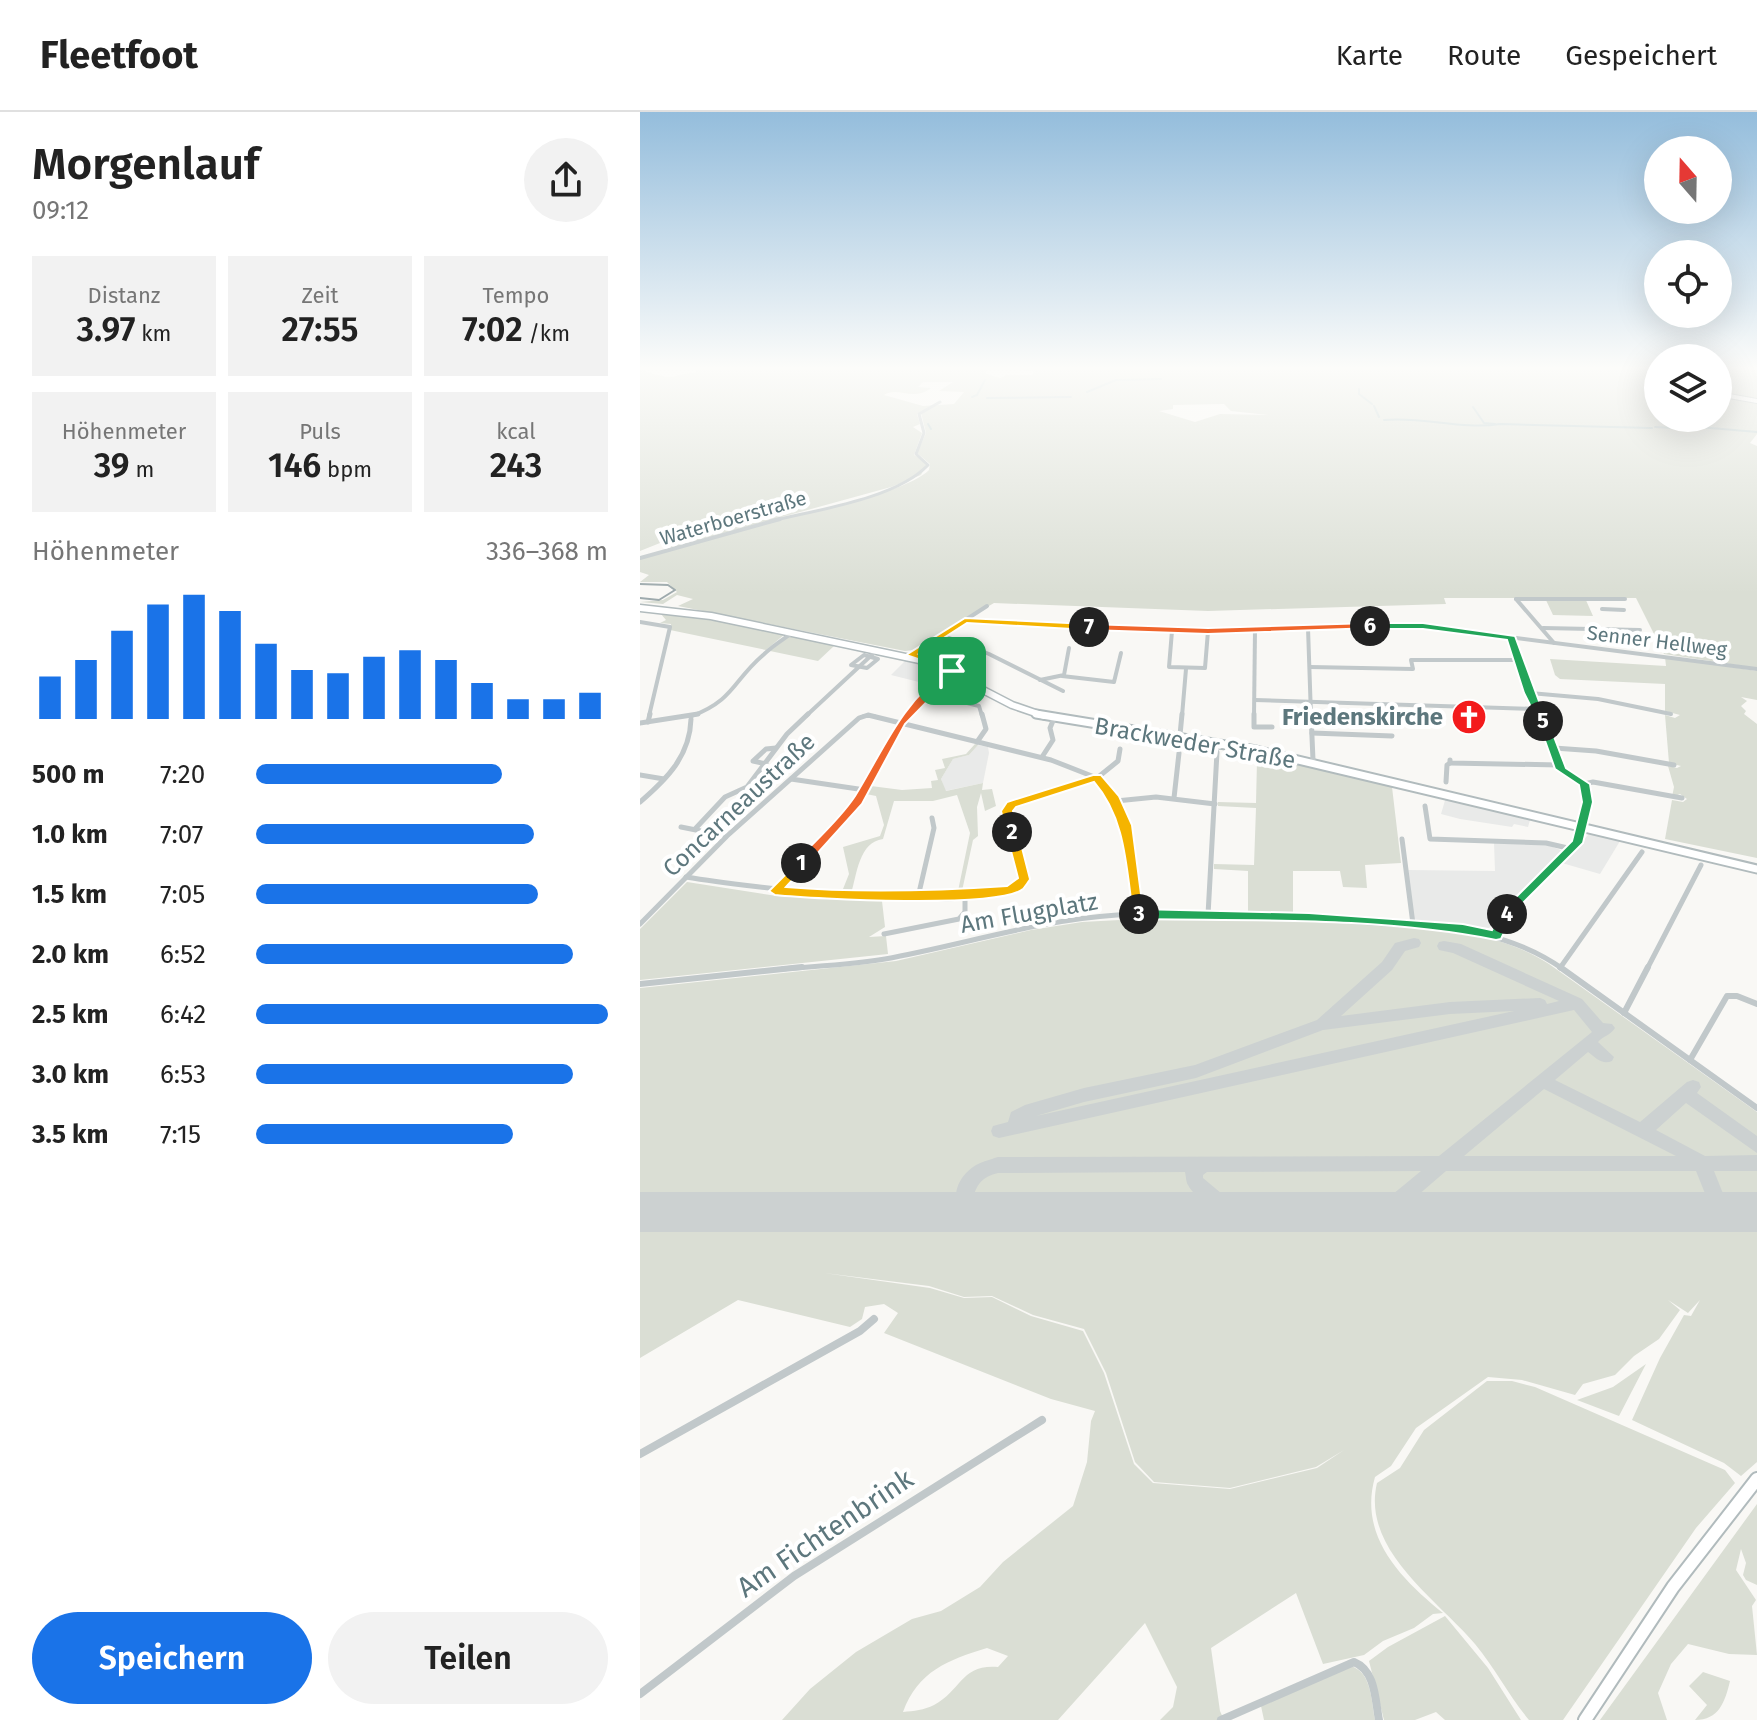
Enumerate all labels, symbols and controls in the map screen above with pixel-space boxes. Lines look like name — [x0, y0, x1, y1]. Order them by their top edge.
text: Fleetfoot — [40, 32, 198, 78]
text: Karte — [1336, 39, 1403, 72]
text: Route — [1447, 39, 1521, 72]
text: Gespeichert — [1565, 39, 1717, 72]
north arrow — [1644, 136, 1732, 224]
map controls — [1644, 136, 1732, 432]
text: Morgenlauf — [32, 138, 259, 191]
button: share — [524, 138, 608, 222]
text: 09:12 — [32, 195, 89, 226]
button: locate — [1644, 240, 1732, 328]
text: Distanz — [88, 282, 160, 309]
text: Zeit — [301, 282, 339, 309]
text: Tempo — [483, 282, 549, 309]
text: 3.97 — [77, 309, 135, 350]
text: 27:55 — [282, 309, 358, 350]
text: 7:02 — [462, 309, 523, 350]
text: km — [135, 320, 171, 347]
text: /km — [523, 320, 570, 347]
button: layers — [1644, 344, 1732, 432]
text: Höhenmeter — [62, 418, 186, 445]
text: Puls — [299, 418, 341, 445]
text: kcal — [496, 418, 536, 445]
text: 39 — [94, 445, 130, 486]
text: 146 — [268, 445, 321, 486]
text: 243 — [490, 445, 542, 486]
text: m — [130, 456, 154, 483]
text: bpm — [321, 456, 372, 483]
street label: Waterboerstraße — [657, 486, 809, 550]
text: Höhenmeter — [32, 536, 179, 567]
text: 336–368 m — [486, 536, 608, 567]
pin: 6 — [1350, 606, 1390, 646]
pin: 7 — [1069, 607, 1109, 647]
text: 6 — [1364, 612, 1376, 639]
text: 7 — [1084, 613, 1094, 640]
street label: Senner Hellweg — [1586, 620, 1729, 662]
pin — [918, 637, 986, 705]
icon: arrive — [930, 649, 974, 693]
church icon: Friedenskirche — [1450, 698, 1488, 736]
pin: 5 — [1523, 701, 1563, 741]
place label: Friedenskirche — [1282, 703, 1443, 731]
text: 5 — [1537, 707, 1549, 734]
street label: Brackweder Straße — [1092, 712, 1298, 774]
street label: Concarneaustraße — [657, 728, 821, 882]
text: 500 m — [32, 759, 105, 790]
text: 7:20 — [160, 759, 205, 790]
pin: 2 — [992, 812, 1032, 852]
text: 2 — [1006, 818, 1018, 845]
text: 1.0 km — [32, 819, 108, 850]
text: 7:07 — [160, 819, 203, 850]
pin: 1 — [781, 843, 821, 883]
text: 1 — [796, 849, 806, 876]
text: 1.5 km — [32, 879, 107, 910]
text: 7:05 — [160, 879, 205, 910]
street label: Am Flugplatz — [958, 887, 1100, 939]
pin: 3 — [1119, 894, 1159, 934]
pin: 4 — [1487, 894, 1527, 934]
text: 3 — [1133, 900, 1145, 927]
text: 4 — [1501, 900, 1513, 927]
text: 2.0 km — [32, 939, 109, 970]
text: 6:52 — [160, 939, 206, 970]
text: 2.5 km — [32, 999, 108, 1030]
text: 6:42 — [160, 999, 206, 1030]
text: 3.0 km — [32, 1059, 109, 1090]
text: 6:53 — [160, 1059, 206, 1090]
text: 3.5 km — [32, 1119, 108, 1150]
text: 7:15 — [160, 1119, 201, 1150]
street label: Am Fichtenbrink — [731, 1462, 920, 1604]
button: Speichern — [32, 1612, 312, 1704]
button: Teilen — [328, 1612, 608, 1704]

